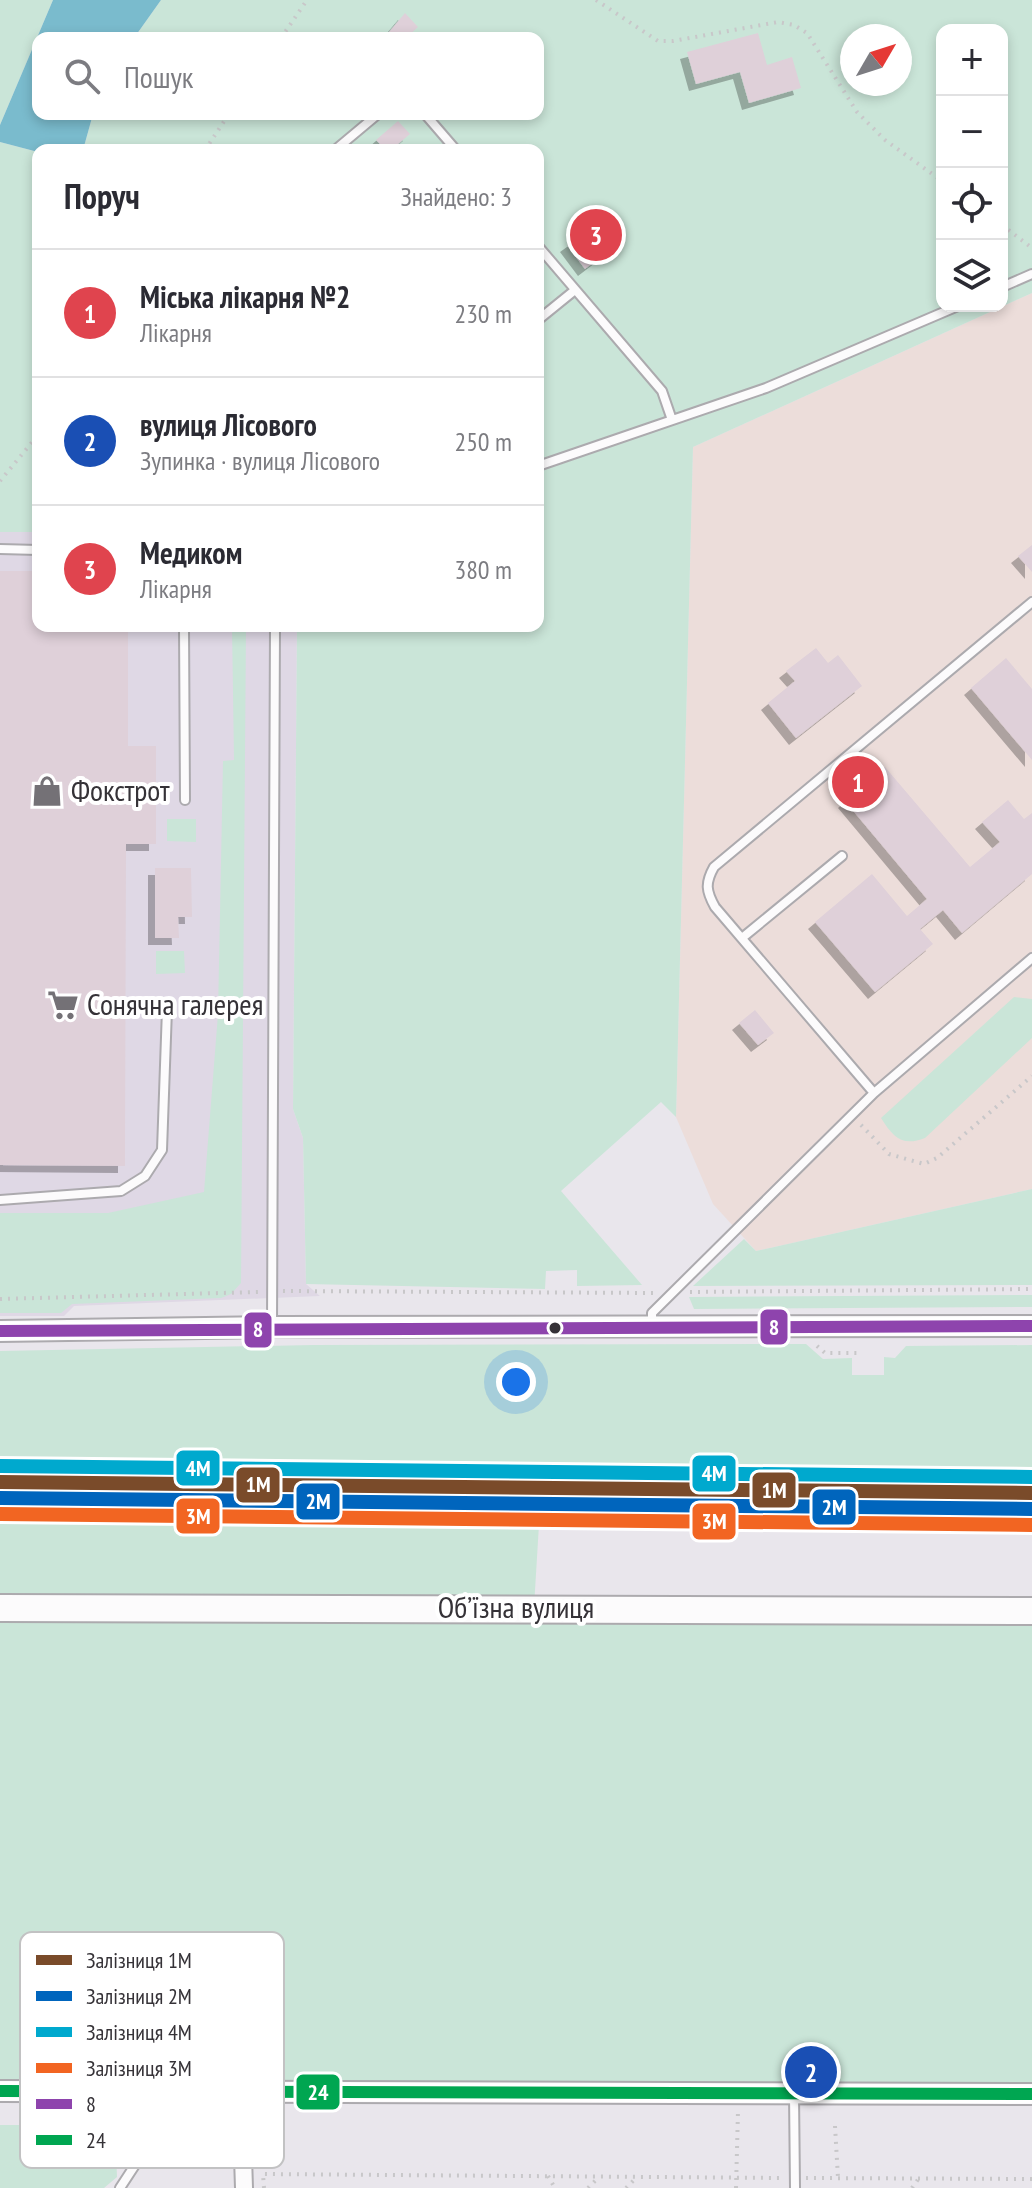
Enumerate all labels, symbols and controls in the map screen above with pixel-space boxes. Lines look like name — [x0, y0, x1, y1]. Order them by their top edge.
north arrow — [840, 24, 912, 96]
map controls — [936, 24, 1008, 312]
button: + — [936, 24, 1008, 96]
search box — [32, 32, 544, 120]
icon: search — [60, 54, 104, 98]
text: Пошук — [124, 57, 193, 96]
button: − — [936, 96, 1008, 168]
button: locate — [936, 168, 1008, 240]
text: Поруч — [64, 174, 140, 218]
text: Знайдено: 3 — [400, 180, 512, 213]
pin: 3 — [570, 205, 622, 265]
button: layers — [936, 240, 1008, 312]
text: Міська лікарня №2 — [140, 277, 350, 316]
text: 1 — [84, 297, 96, 330]
text: 230 m — [454, 297, 512, 330]
text: Лікарня — [140, 316, 212, 349]
text: вулиця Лісового — [140, 405, 317, 444]
text: 2 — [84, 425, 96, 458]
text: 250 m — [454, 425, 512, 458]
text: Зупинка · вулиця Лісового — [140, 444, 380, 477]
text: Медиком — [140, 533, 242, 572]
text: 3 — [84, 553, 96, 586]
text: 380 m — [454, 553, 512, 586]
text: Лікарня — [140, 572, 212, 605]
pin: 1 — [832, 752, 884, 812]
place label: Фокстрот — [71, 770, 170, 809]
shop icon: Фокстрот — [30, 774, 64, 808]
place label: Сонячна галерея — [87, 984, 263, 1023]
supermarket icon: Сонячна галерея — [46, 988, 80, 1022]
line badge: 8 — [759, 1308, 789, 1346]
line badge: 8 — [243, 1311, 273, 1349]
text: 8 — [769, 1313, 779, 1341]
text: 8 — [253, 1315, 263, 1343]
unlabelled marker — [547, 1320, 563, 1336]
your location — [496, 1362, 536, 1402]
line badge: 4М — [175, 1449, 221, 1487]
text: 4М — [185, 1454, 211, 1482]
line badge: 4М — [691, 1454, 737, 1493]
text: 4М — [701, 1459, 727, 1487]
line badge: 1М — [235, 1466, 281, 1504]
text: 1М — [245, 1470, 271, 1498]
line badge: 1М — [751, 1471, 797, 1509]
text: 1М — [761, 1476, 787, 1504]
line badge: 2М — [295, 1482, 341, 1521]
text: 2М — [305, 1487, 331, 1515]
line badge: 2М — [811, 1488, 857, 1526]
text: 2М — [821, 1493, 847, 1521]
line badge: 3М — [175, 1497, 221, 1535]
text: 3М — [185, 1502, 211, 1530]
line badge: 3М — [691, 1502, 737, 1541]
text: 3М — [701, 1507, 727, 1535]
street label: Обʼїзна вулиця — [438, 1587, 594, 1626]
legend — [20, 1932, 284, 2168]
text: Залізниця 1М — [86, 1946, 192, 1974]
text: Залізниця 2М — [86, 1982, 192, 2010]
text: Залізниця 4М — [86, 2018, 192, 2046]
pin: 2 — [785, 2042, 837, 2102]
text: Залізниця 3М — [86, 2054, 192, 2082]
line badge: 24 — [295, 2073, 341, 2111]
text: 24 — [307, 2078, 329, 2106]
text: 8 — [86, 2090, 96, 2118]
text: 24 — [86, 2126, 106, 2154]

